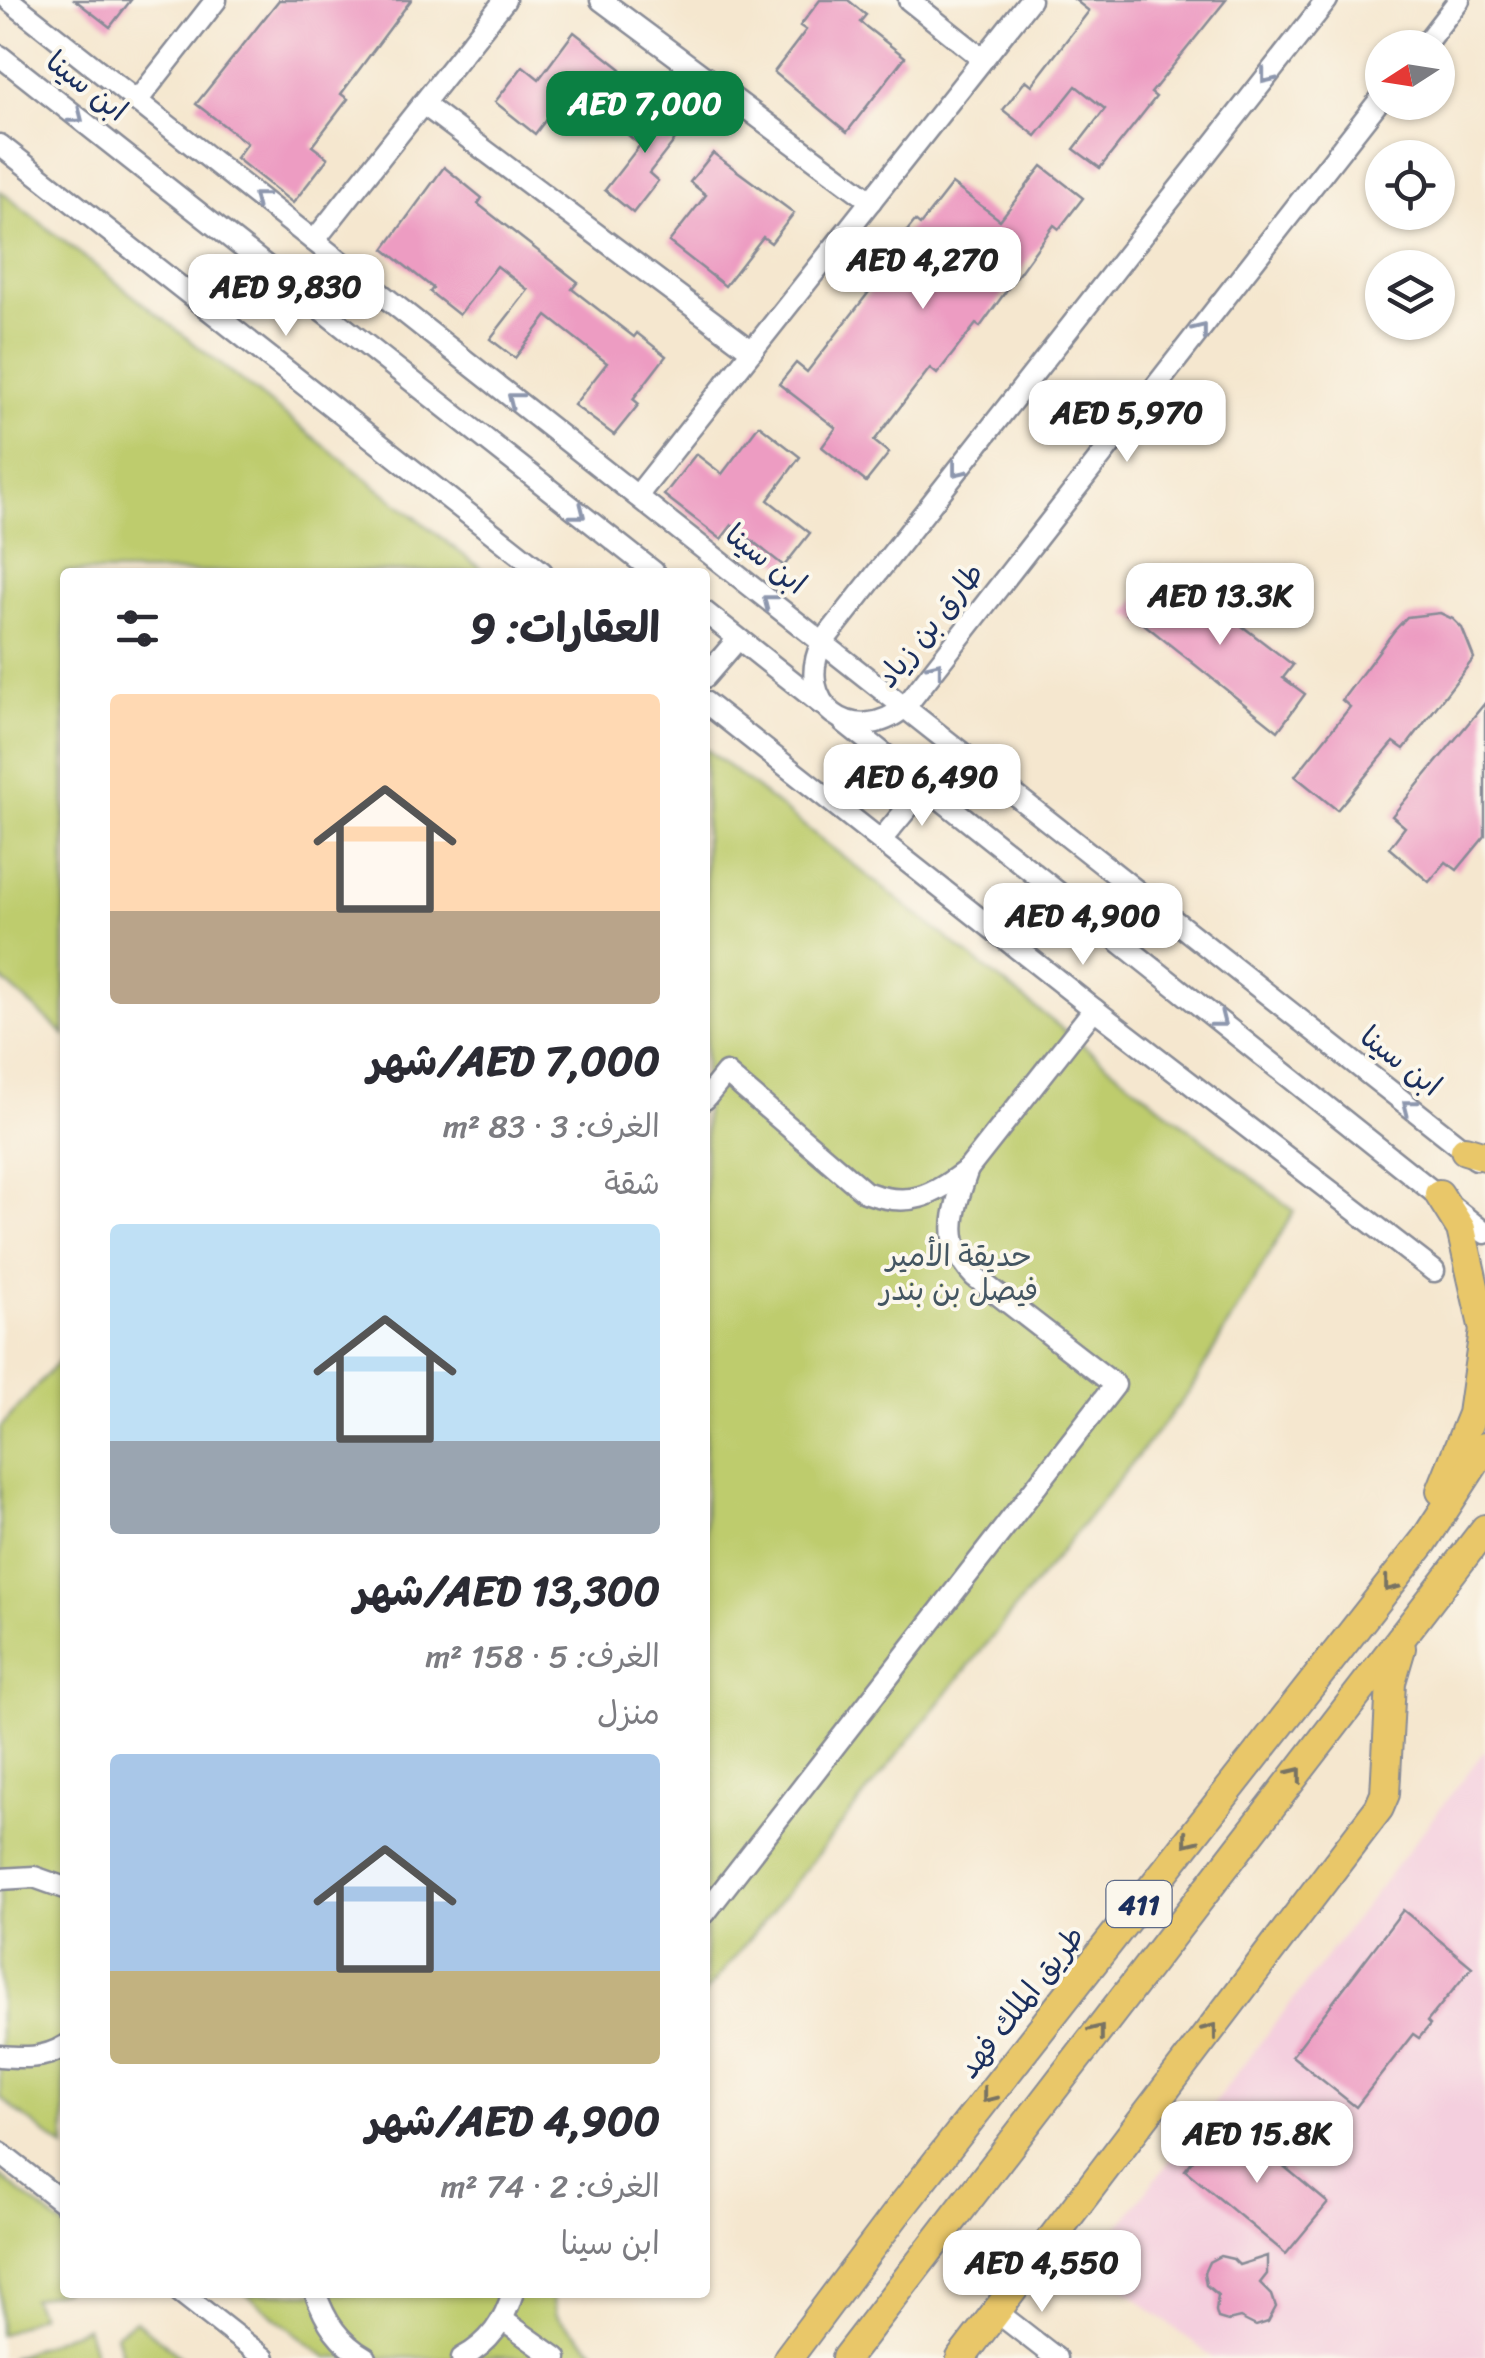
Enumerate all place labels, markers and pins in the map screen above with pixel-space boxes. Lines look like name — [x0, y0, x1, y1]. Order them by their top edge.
pin: AED 7,000 — [531, 71, 759, 156]
pin: AED 4,270 — [809, 227, 1037, 312]
pin: AED 9,830 — [172, 254, 400, 339]
pin: AED 5,970 — [1013, 380, 1241, 465]
pin: AED 13.3K — [1106, 563, 1334, 648]
pin: AED 6,490 — [808, 744, 1036, 829]
pin: AED 4,900 — [969, 883, 1197, 968]
pin: AED 15.8K — [1143, 2101, 1371, 2186]
pin: AED 4,550 — [928, 2230, 1156, 2315]

